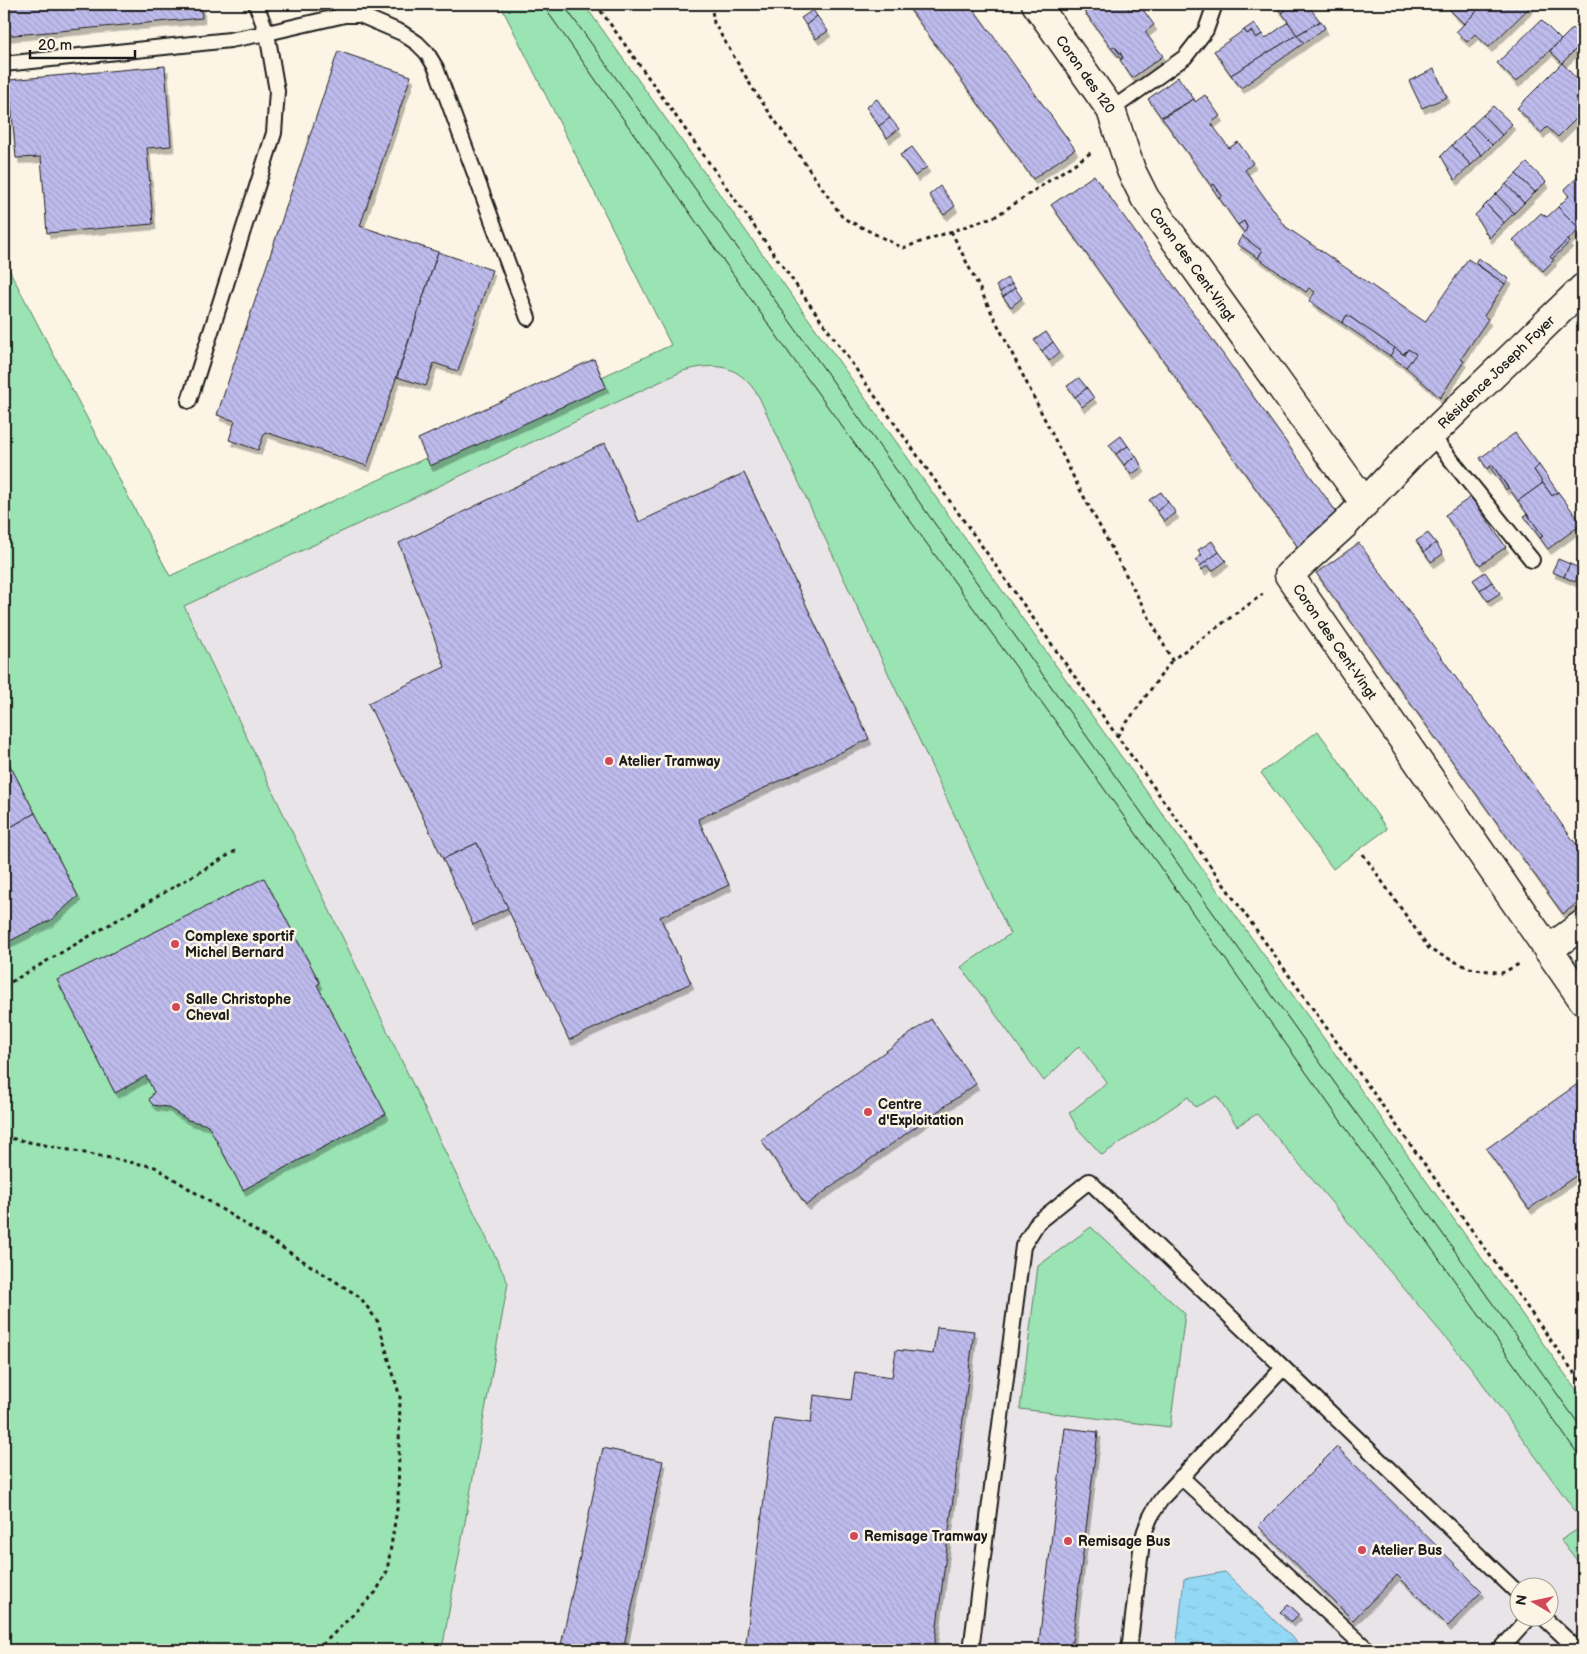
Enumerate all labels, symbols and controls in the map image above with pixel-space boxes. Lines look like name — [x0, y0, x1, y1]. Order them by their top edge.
scale bar — [30, 28, 135, 60]
street label: Coron des 120 — [1052, 32, 1119, 117]
text: 20 m — [38, 36, 72, 55]
street label: Coron des Cent-Vingt — [1145, 204, 1239, 325]
street label: Résidence Joseph Foyer — [1434, 311, 1559, 433]
street label: Coron des Cent-Vingt — [1289, 581, 1381, 703]
place label: Atelier Tramway — [618, 753, 721, 770]
marker: Atelier Tramway — [603, 755, 615, 767]
place label: Complexe sportif Michel Bernard — [185, 928, 295, 961]
marker: Complexe sportif Michel Bernard — [169, 938, 181, 950]
place label: Salle Christophe Cheval — [186, 991, 291, 1024]
marker: Salle Christophe Cheval — [170, 1001, 182, 1013]
place label: Centre d'Exploitation — [878, 1096, 964, 1129]
marker: Centre d'Exploitation — [862, 1106, 874, 1118]
place label: Remisage Tramway — [864, 1528, 988, 1545]
marker: Remisage Tramway — [848, 1530, 860, 1542]
place label: Remisage Bus — [1078, 1533, 1170, 1550]
marker: Remisage Bus — [1062, 1535, 1074, 1547]
place label: Atelier Bus — [1371, 1542, 1442, 1559]
marker: Atelier Bus — [1356, 1544, 1368, 1556]
north arrow — [1510, 1576, 1560, 1626]
text: N — [1512, 1594, 1531, 1607]

